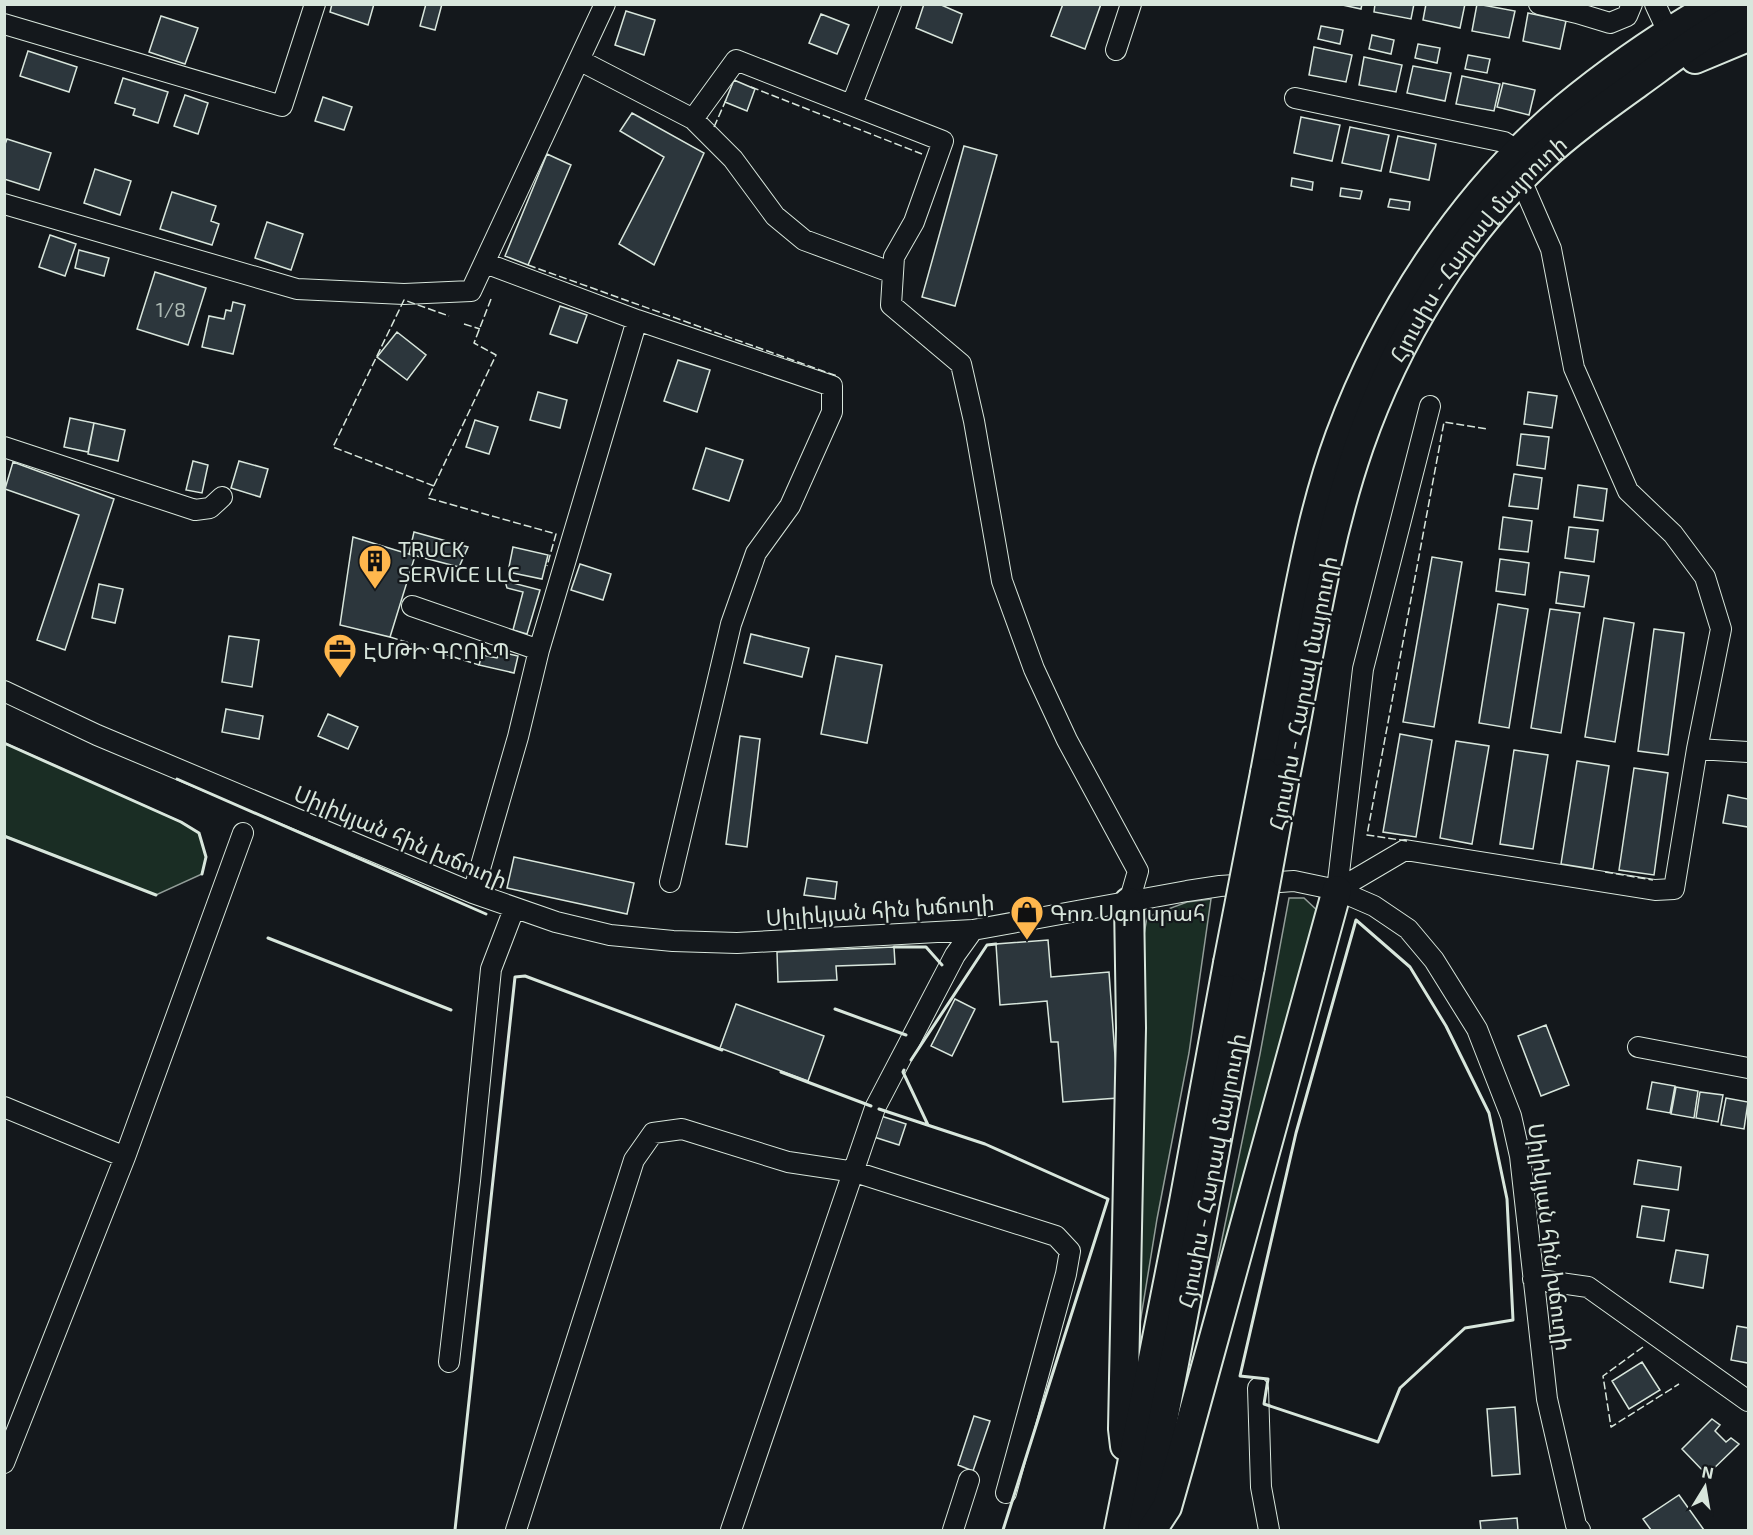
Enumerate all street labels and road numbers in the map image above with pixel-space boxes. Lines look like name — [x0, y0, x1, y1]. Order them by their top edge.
street label: Հյուսիս - Հարավ մայրուղի — [1383, 130, 1572, 366]
street label: Հյուսիս - Հարավ մայրուղի — [1263, 554, 1342, 833]
street label: Սիլիկյան հին խճուղի — [290, 779, 512, 894]
street label: Սիլիկյան հին խճուղի — [765, 888, 995, 931]
street label: Հյուսիս - Հարավ մայրուղի — [1172, 1031, 1251, 1310]
street label: Սիլիկյան հին խճուղի — [1523, 1122, 1578, 1352]

